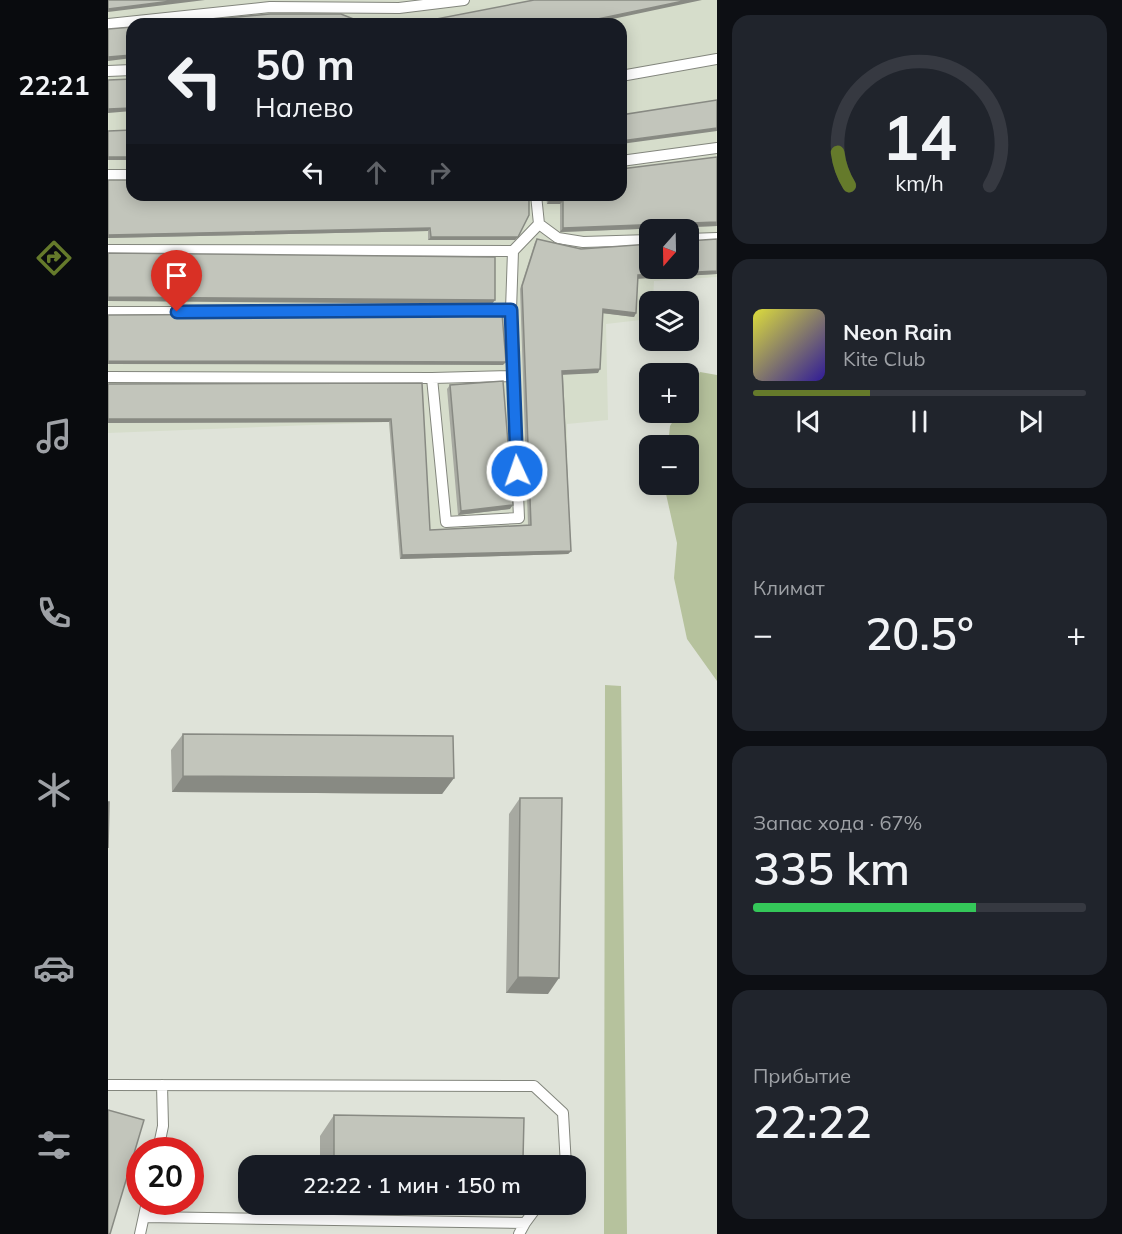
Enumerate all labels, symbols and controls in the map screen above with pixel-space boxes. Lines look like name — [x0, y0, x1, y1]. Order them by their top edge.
text: 50 m — [255, 38, 355, 91]
icon: left — [156, 42, 234, 120]
text: 22:21 — [18, 68, 90, 102]
text: Налево — [255, 90, 354, 124]
text: 14 — [882, 98, 957, 177]
icon: left — [297, 156, 330, 189]
icon: ahead — [360, 156, 393, 189]
icon: right — [423, 156, 456, 189]
text: km/h — [895, 170, 944, 197]
north arrow — [639, 219, 699, 279]
map controls — [639, 219, 699, 495]
icon: directions — [33, 237, 75, 279]
pin — [151, 250, 202, 312]
icon: arrive — [160, 259, 193, 292]
button: layers — [639, 291, 699, 351]
text: Neon Rain — [843, 318, 952, 346]
text: Kite Club — [843, 346, 925, 371]
button: + — [639, 363, 699, 423]
icon: previous — [792, 405, 825, 438]
icon: pause — [903, 405, 936, 438]
icon: next — [1014, 405, 1047, 438]
icon: music — [33, 415, 75, 457]
button: − — [639, 435, 699, 495]
position arrow — [485, 439, 549, 503]
text: Климат — [753, 575, 825, 600]
icon: phone — [33, 592, 75, 634]
text: 20.5° — [865, 605, 974, 661]
text: − — [753, 613, 773, 654]
text: + — [1066, 613, 1086, 654]
icon: climate — [33, 769, 75, 811]
text: Запас хода · 67% — [753, 810, 922, 835]
text: 335 km — [753, 840, 910, 896]
icon: car — [33, 947, 75, 989]
text: Прибытие — [753, 1063, 851, 1088]
text: 22:22 — [753, 1093, 872, 1149]
icon: filters — [33, 1124, 75, 1166]
speed limit sign: 20 — [126, 1137, 204, 1215]
text: 22:22 · 1 мин · 150 m — [303, 1171, 521, 1199]

